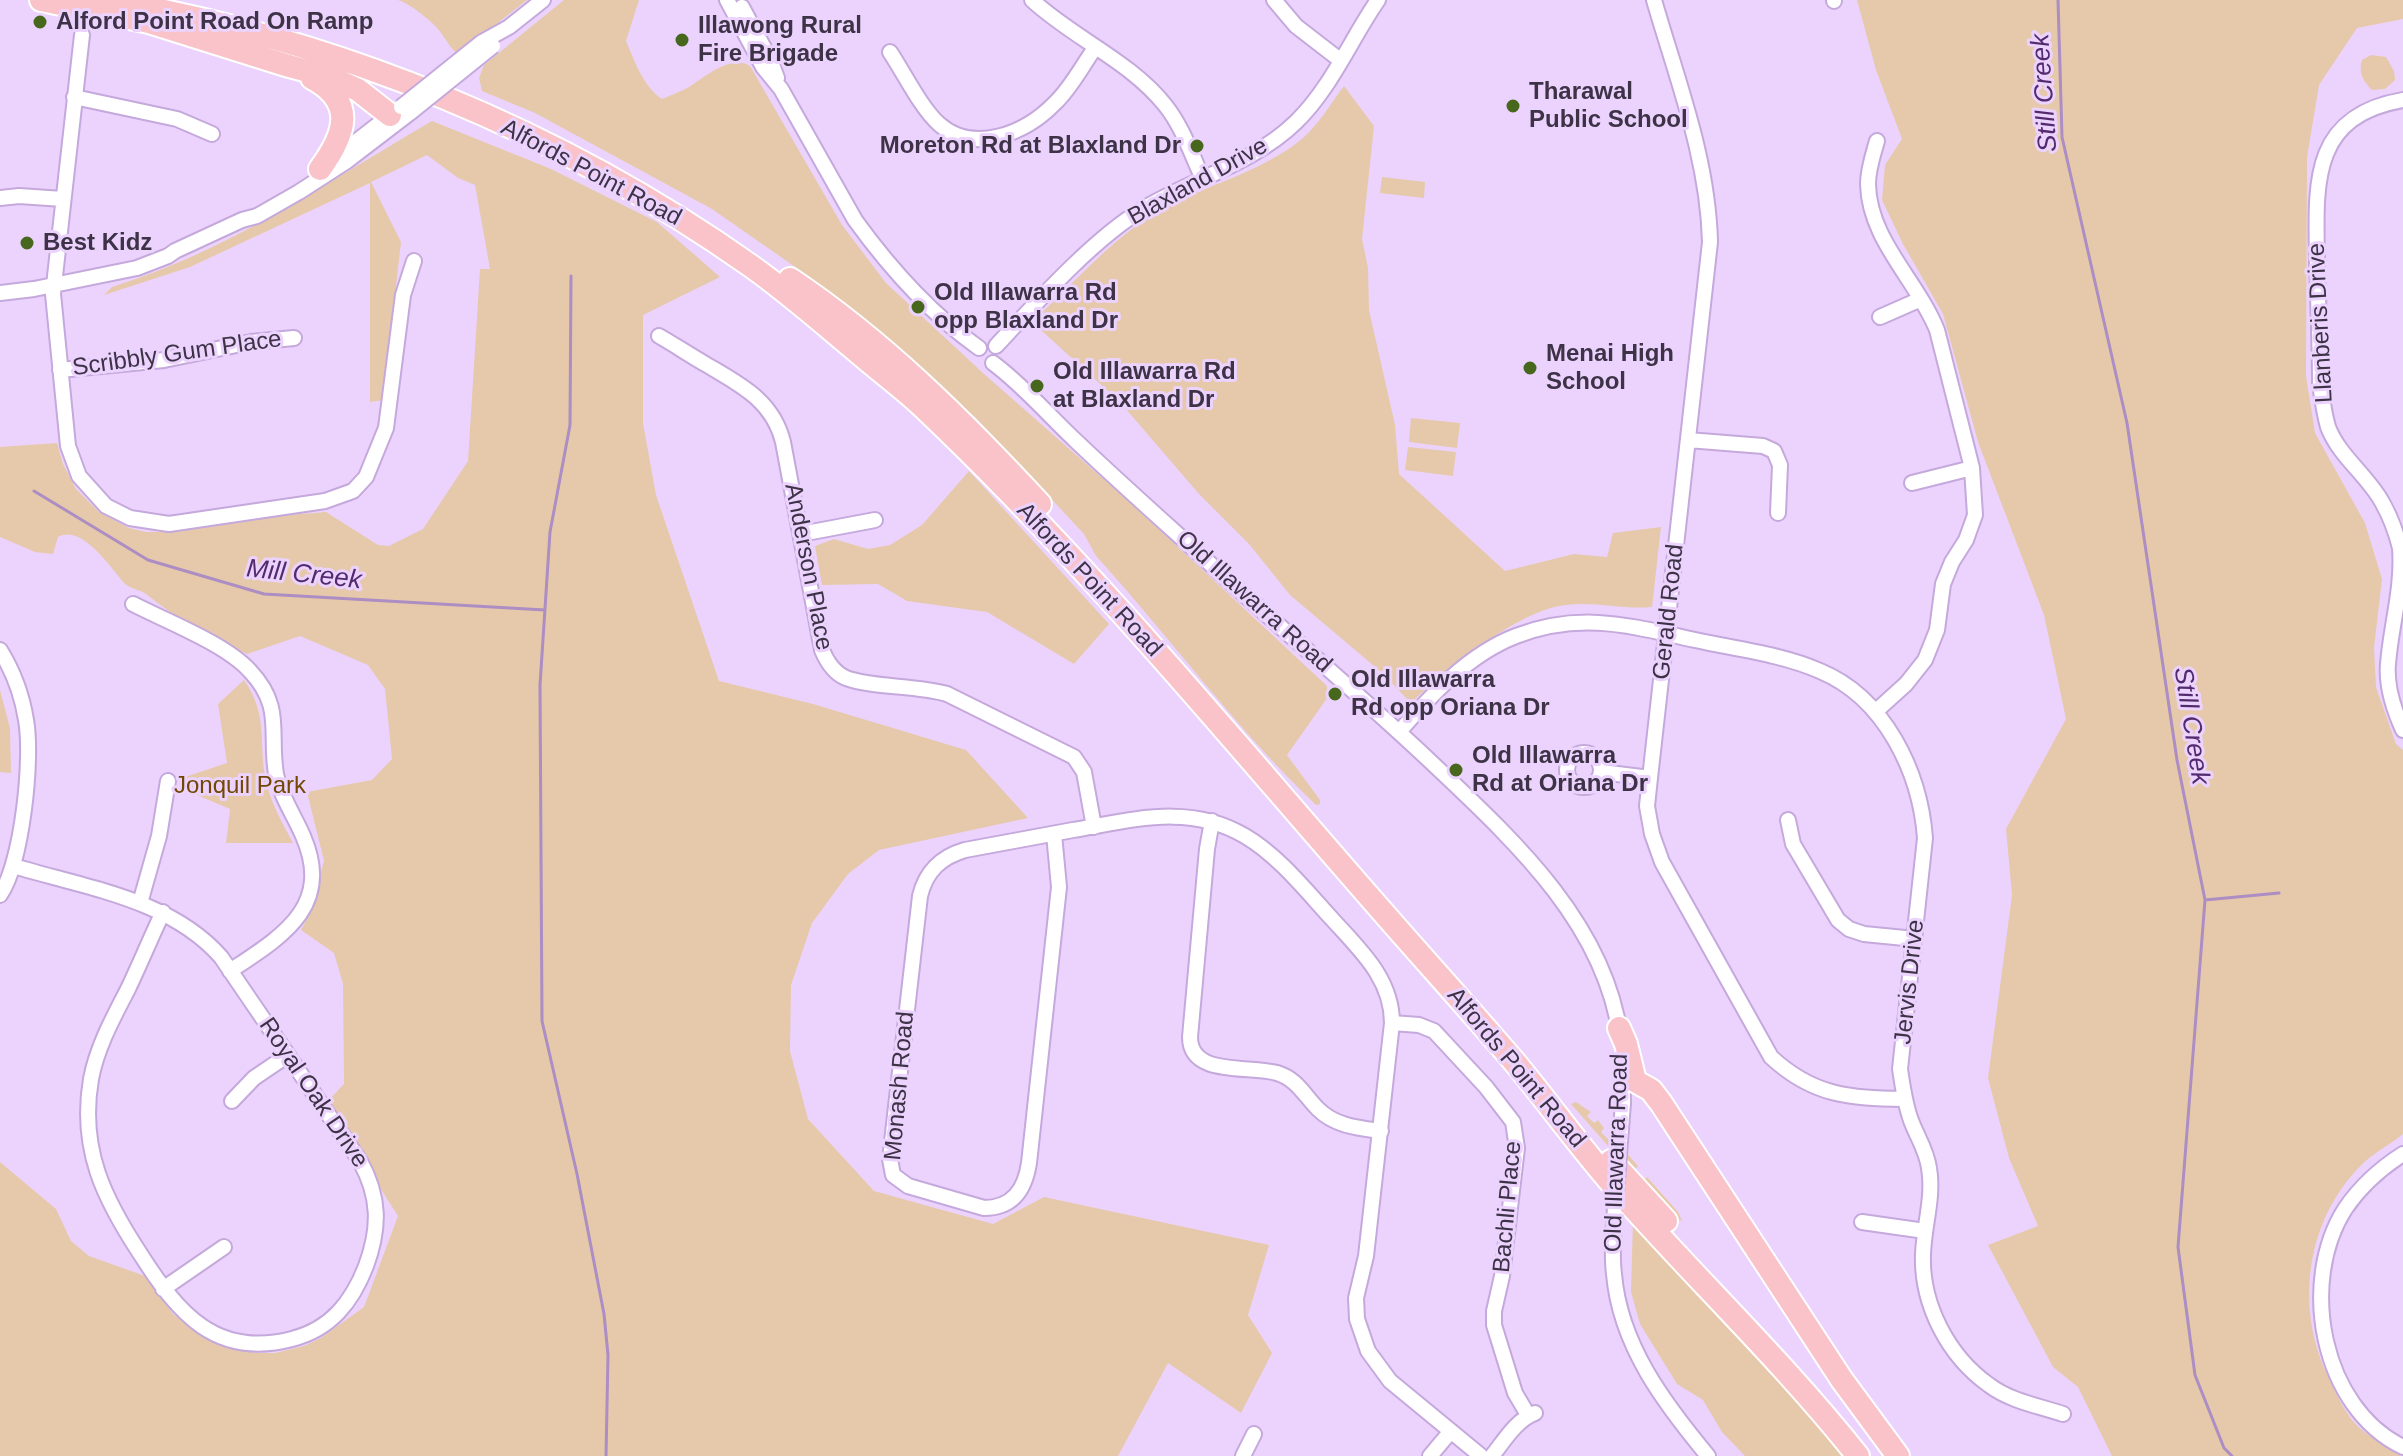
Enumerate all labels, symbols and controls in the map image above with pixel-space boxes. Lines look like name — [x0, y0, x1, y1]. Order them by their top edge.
place label: Alford Point Road On Ramp — [56, 8, 373, 36]
place label: Illawong Rural Fire Brigade — [698, 12, 862, 68]
marker: Alford Point Road On Ramp — [31, 13, 49, 31]
marker: Illawong Rural Fire Brigade — [673, 31, 691, 49]
water label: Still Creek — [2025, 33, 2065, 153]
place label: Tharawal Public School — [1529, 78, 1688, 134]
marker: Tharawal Public School — [1504, 97, 1522, 115]
street label: Alfords Point Road — [496, 113, 686, 233]
place label: Moreton Rd at Blaxland Dr — [880, 132, 1181, 160]
street label: Blaxland Drive — [1123, 132, 1273, 232]
marker: Moreton Rd at Blaxland Dr — [1188, 137, 1206, 155]
place label: Best Kidz — [43, 229, 152, 257]
marker: Best Kidz — [18, 234, 36, 252]
street label: Llanberis Drive — [2302, 242, 2340, 404]
place label: Old Illawarra Rd opp Blaxland Dr — [934, 279, 1118, 335]
marker: Old Illawarra Rd opp Blaxland Dr — [909, 298, 927, 316]
street label: Scribbly Gum Place — [71, 325, 283, 383]
place label: Menai High School — [1546, 340, 1674, 396]
place label: Old Illawarra Rd at Blaxland Dr — [1053, 358, 1236, 414]
marker: Menai High School — [1521, 359, 1539, 377]
marker: Old Illawarra Rd at Blaxland Dr — [1028, 377, 1046, 395]
street label: Anderson Place — [778, 481, 838, 653]
street label: Alfords Point Road — [1010, 497, 1168, 663]
street label: Old Illawarra Road — [1171, 525, 1337, 679]
street label: Gerald Road — [1648, 543, 1690, 681]
water label: Mill Creek — [245, 553, 363, 597]
water label: Still Creek — [2166, 665, 2216, 787]
place label: Old Illawarra Rd opp Oriana Dr — [1351, 666, 1550, 722]
marker: Old Illawarra Rd opp Oriana Dr — [1326, 685, 1344, 703]
place label: Old Illawarra Rd at Oriana Dr — [1472, 742, 1648, 798]
marker: Old Illawarra Rd at Oriana Dr — [1447, 761, 1465, 779]
park label: Jonquil Park — [174, 772, 306, 800]
street label: Jervis Drive — [1889, 918, 1931, 1046]
street label: Alfords Point Road — [1441, 982, 1591, 1154]
street label: Monash Road — [879, 1010, 921, 1162]
street label: Royal Oak Drive — [252, 1013, 374, 1173]
street label: Old Illawarra Road — [1599, 1053, 1635, 1253]
street label: Bachli Place — [1488, 1140, 1528, 1274]

